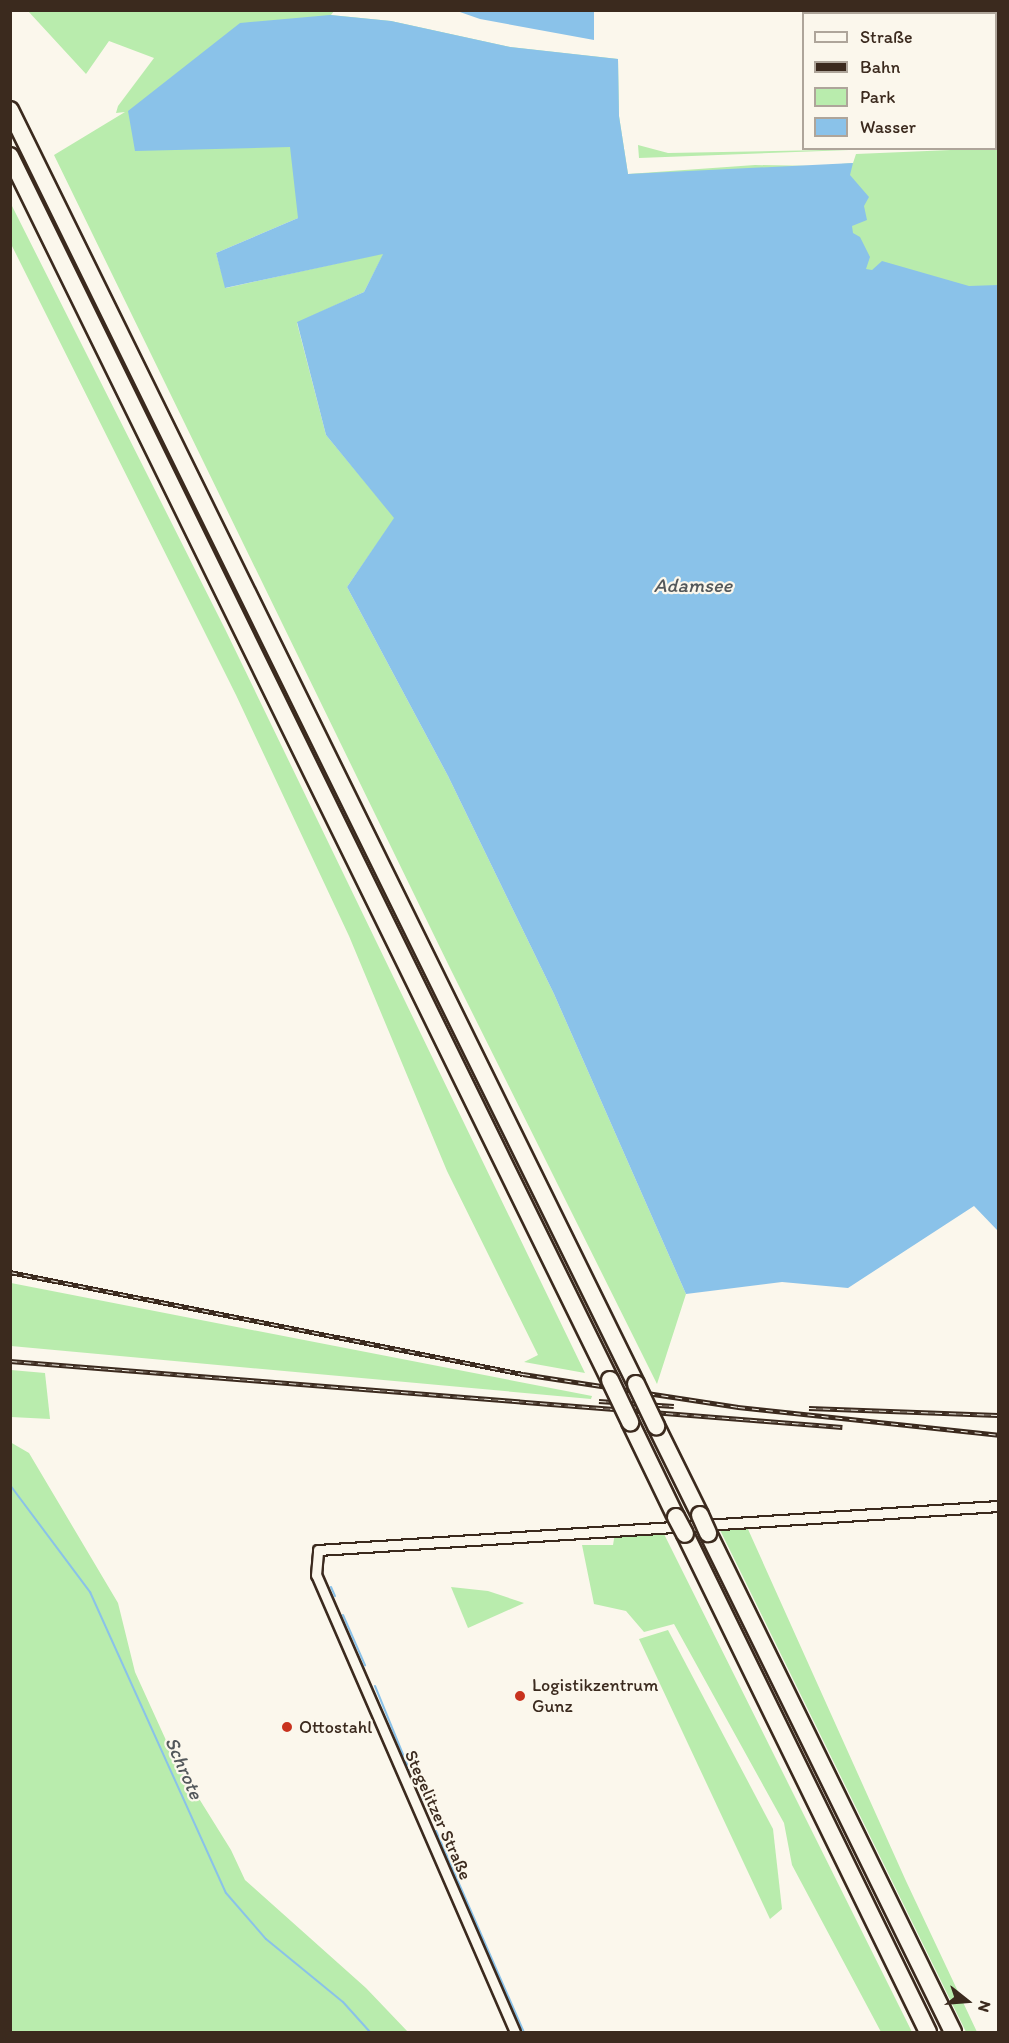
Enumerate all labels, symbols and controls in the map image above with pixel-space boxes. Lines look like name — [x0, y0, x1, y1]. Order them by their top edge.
legend — [802, 12, 997, 150]
text: Straße — [860, 26, 913, 48]
text: Bahn — [860, 56, 900, 78]
text: Park — [860, 86, 895, 108]
text: Wasser — [860, 116, 916, 138]
water label: Adamsee — [654, 573, 732, 597]
place label: Logistikzentrum Gunz — [532, 1675, 658, 1718]
marker: Logistikzentrum Gunz — [513, 1689, 527, 1703]
place label: Ottostahl — [299, 1716, 372, 1738]
marker: Ottostahl — [280, 1720, 294, 1734]
water label: Schrote — [160, 1733, 208, 1803]
street label: Stegelitzer Straße — [400, 1747, 476, 1883]
north arrow — [937, 1971, 997, 2031]
text: N — [974, 1998, 995, 2014]

